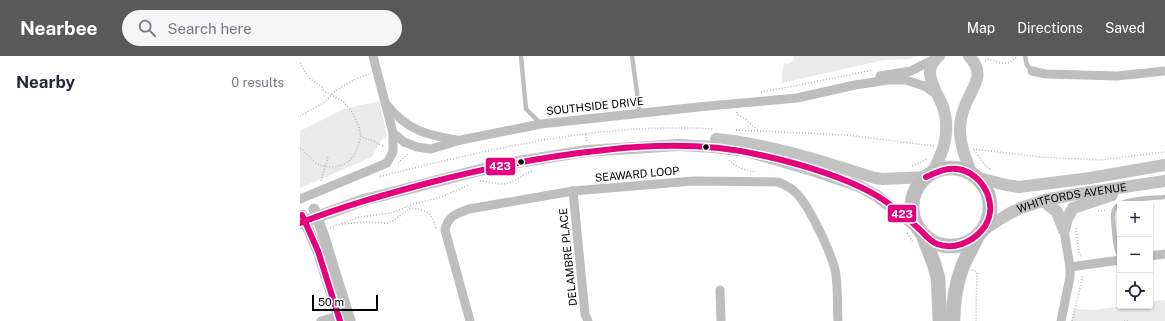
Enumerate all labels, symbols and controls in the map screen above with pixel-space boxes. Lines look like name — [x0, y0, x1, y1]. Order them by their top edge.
search box — [122, 10, 402, 46]
text: Nearbee — [20, 17, 98, 39]
icon: search — [136, 17, 158, 39]
text: Search here — [168, 20, 252, 37]
text: Map — [967, 20, 995, 36]
text: Directions — [1017, 20, 1083, 36]
text: Saved — [1105, 20, 1145, 36]
text: Nearby — [16, 72, 75, 92]
text: 0 results — [231, 75, 284, 90]
street label: SOUTHSIDE DRIVE — [546, 95, 644, 117]
unlabelled marker — [701, 142, 711, 152]
line badge: 423 — [485, 157, 516, 176]
unlabelled marker — [516, 157, 526, 167]
text: 423 — [489, 160, 511, 172]
street label: SEAWARD LOOP — [594, 164, 680, 184]
street label: WHITFORDS AVENUE — [1015, 181, 1128, 215]
map controls — [1117, 201, 1153, 309]
button: + — [1117, 201, 1153, 237]
line badge: 423 — [887, 204, 917, 223]
street label: DELAMBRE PLACE — [557, 207, 579, 307]
text: 423 — [891, 208, 913, 220]
button: − — [1117, 237, 1153, 273]
button: locate — [1117, 273, 1153, 309]
scale bar — [312, 293, 378, 312]
text: 50 m — [318, 296, 344, 308]

